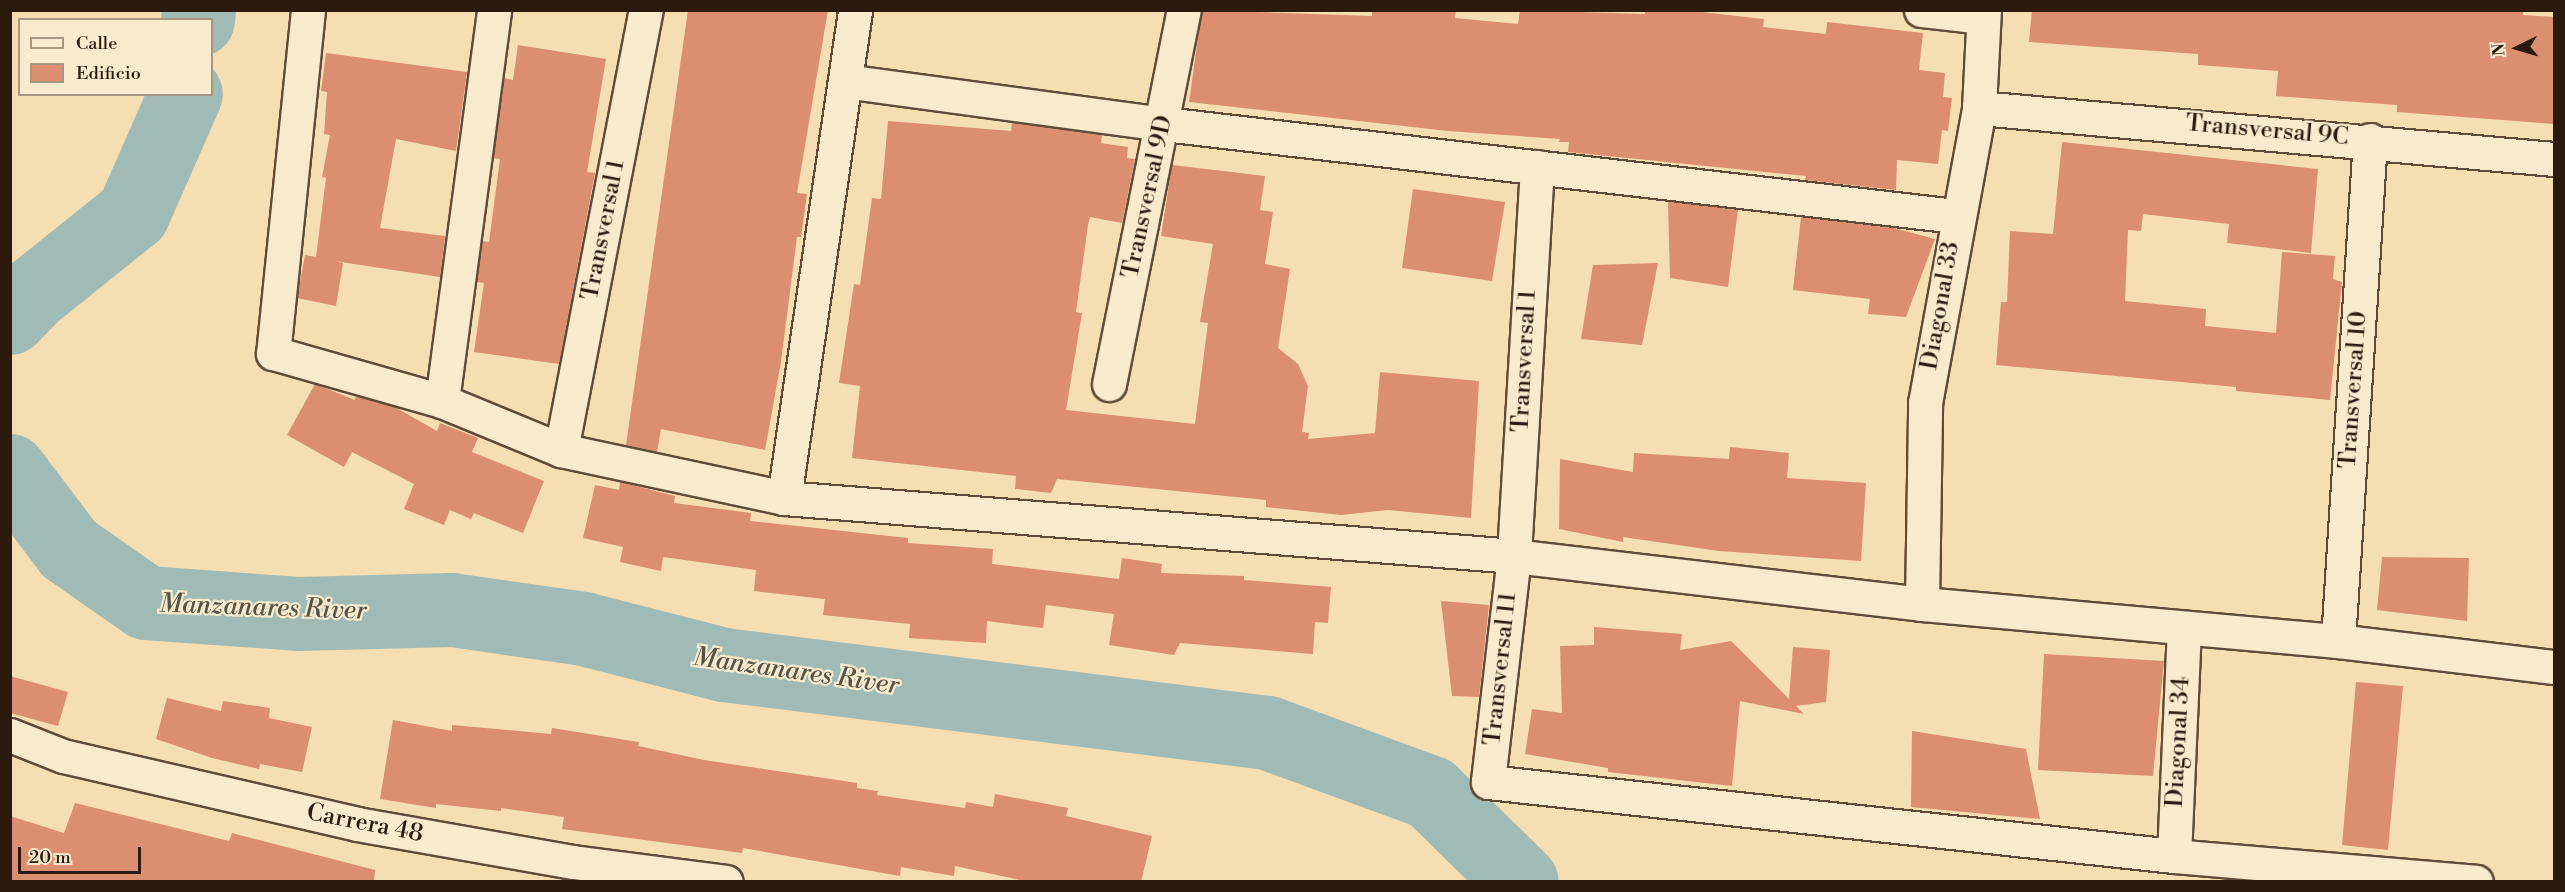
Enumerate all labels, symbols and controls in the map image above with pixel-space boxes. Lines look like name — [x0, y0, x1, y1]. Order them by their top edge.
legend — [18, 18, 213, 96]
north arrow — [2487, 18, 2547, 78]
text: Calle — [76, 32, 117, 55]
text: N — [2489, 42, 2510, 57]
text: Edificio — [76, 62, 141, 85]
street label: Transversal 9C — [2184, 110, 2350, 152]
street label: Transversal 9D — [1117, 113, 1179, 281]
street label: Transversal 1 — [576, 157, 632, 303]
street label: Diagonal 33 — [1916, 240, 1966, 372]
street label: Transversal 1 — [1507, 289, 1543, 433]
street label: Transversal 10 — [2334, 310, 2374, 470]
water label: Manzanares River — [159, 589, 367, 627]
street label: Transversal 11 — [1479, 591, 1523, 747]
water label: Manzanares River — [691, 642, 901, 702]
street label: Diagonal 34 — [2161, 676, 2197, 808]
street label: Carrera 48 — [304, 799, 426, 849]
scale bar — [21, 835, 144, 873]
text: 20 m — [29, 846, 71, 869]

